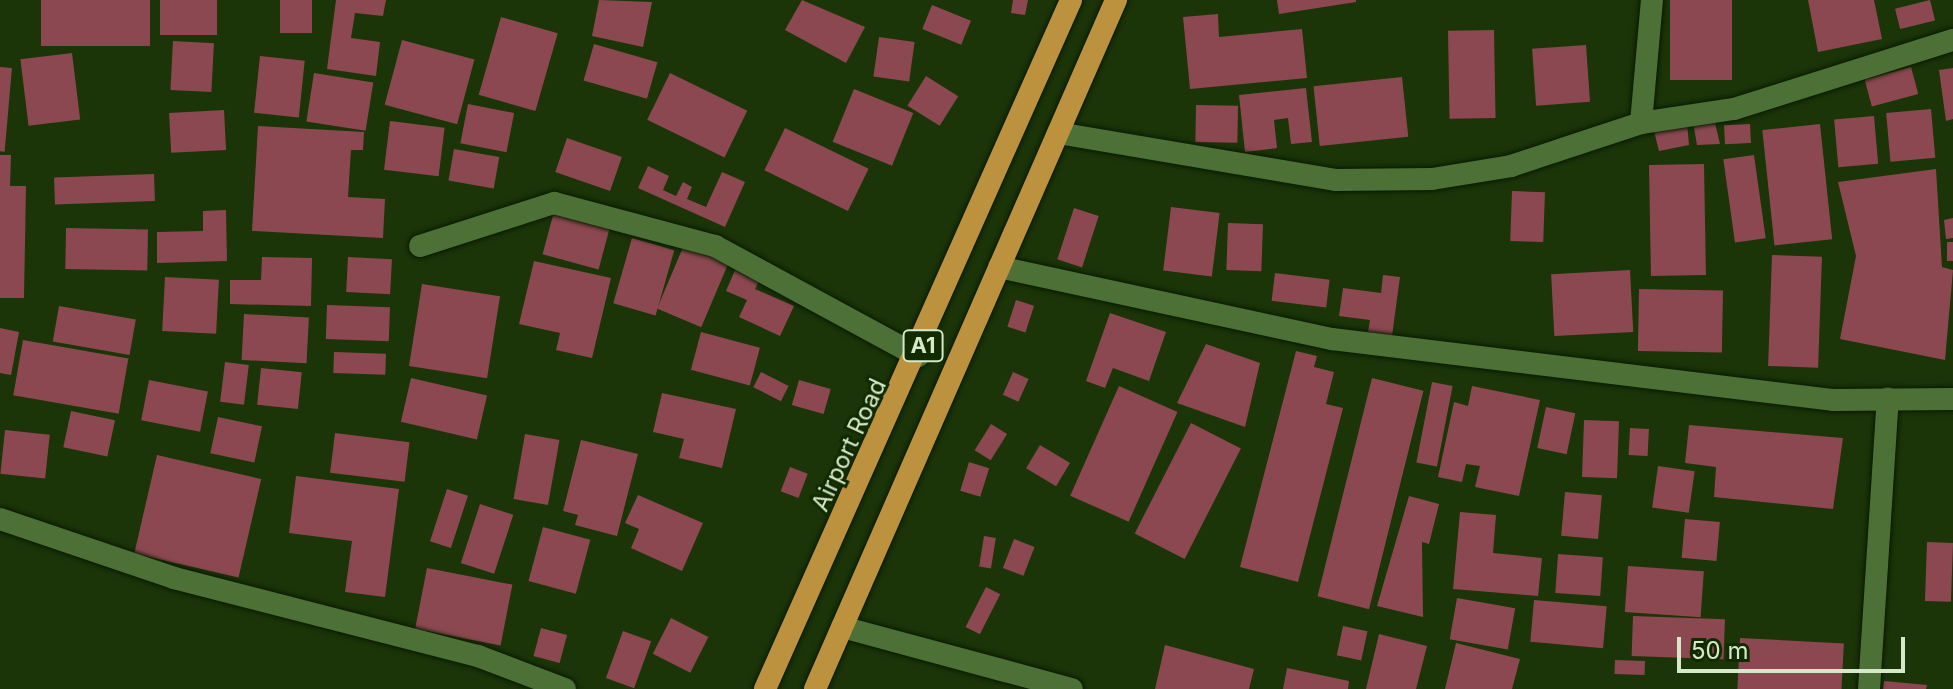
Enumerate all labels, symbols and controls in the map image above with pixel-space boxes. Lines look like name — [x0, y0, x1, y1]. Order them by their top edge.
road number: A1 — [901, 328, 945, 364]
street label: Airport Road — [806, 374, 892, 516]
scale bar — [1681, 621, 1909, 671]
text: 50 m — [1691, 636, 1749, 665]

